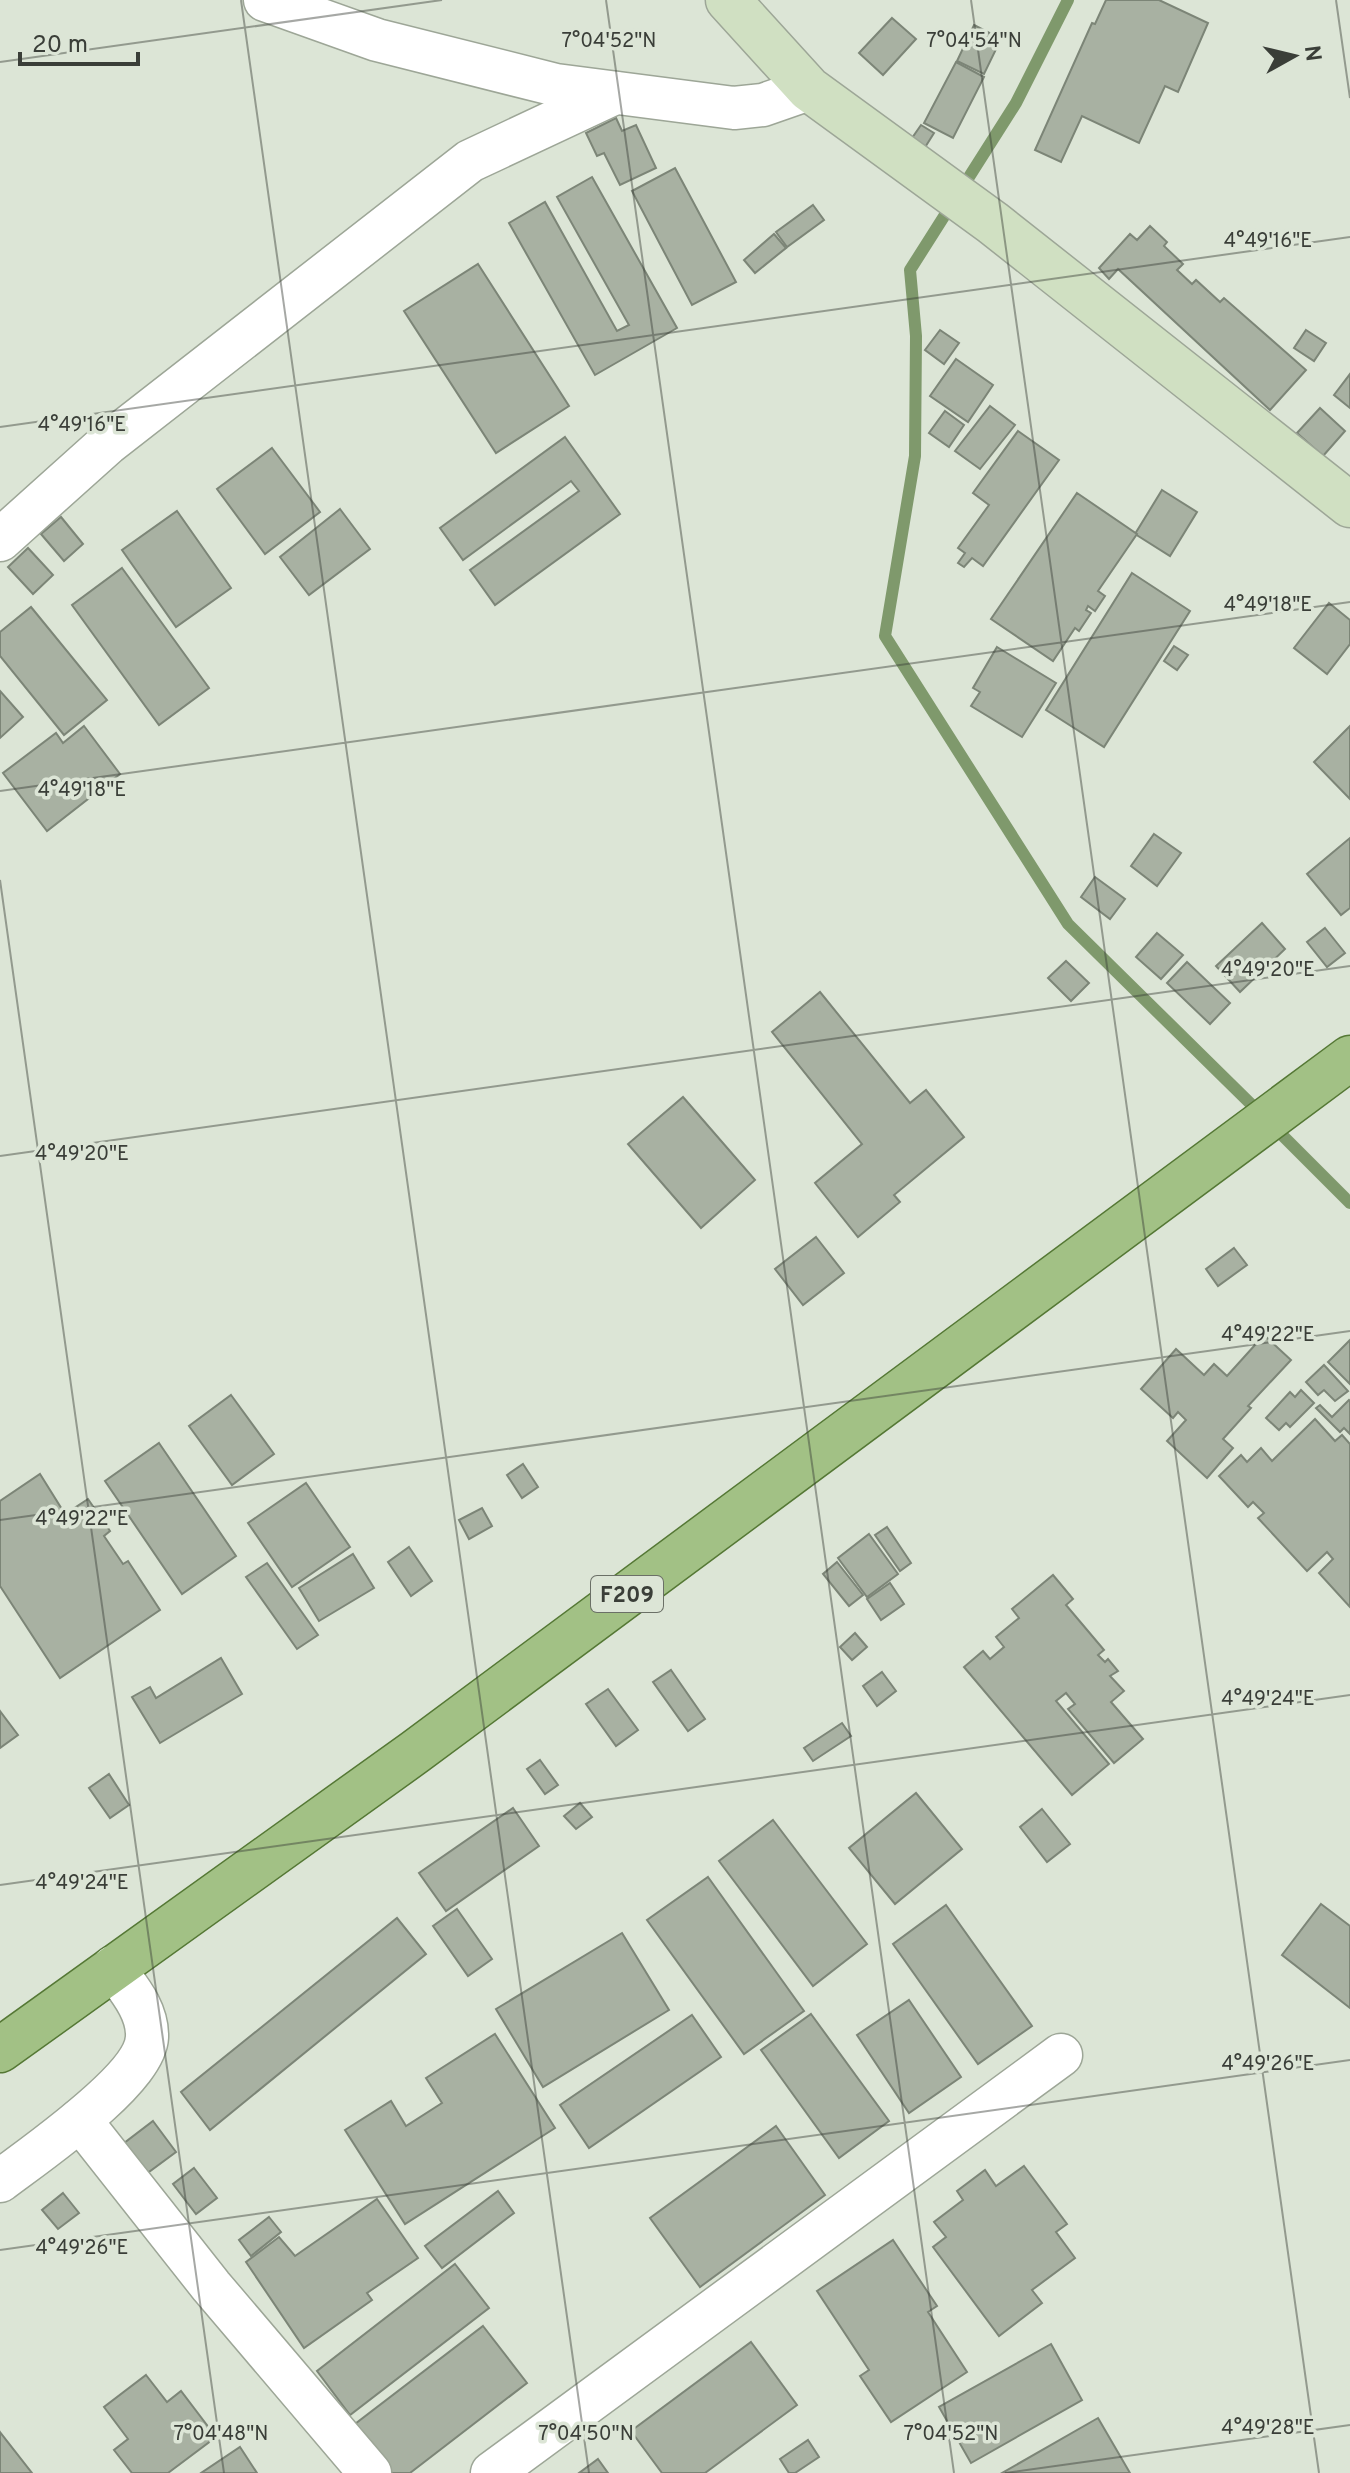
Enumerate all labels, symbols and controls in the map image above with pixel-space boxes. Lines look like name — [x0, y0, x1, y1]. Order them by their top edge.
scale bar — [20, 16, 138, 66]
north arrow — [1254, 16, 1334, 96]
text: 7°04'52"N — [562, 29, 656, 55]
text: 7°04'54"N — [926, 29, 1022, 55]
text: 20 m — [32, 31, 88, 61]
text: N — [1297, 44, 1326, 63]
text: 4°49'16"E — [1224, 229, 1312, 255]
text: 4°49'16"E — [38, 413, 126, 439]
text: 4°49'18"E — [1224, 593, 1312, 619]
text: 4°49'18"E — [38, 778, 126, 804]
text: 4°49'20"E — [1221, 958, 1315, 984]
text: 4°49'20"E — [35, 1142, 129, 1168]
text: 4°49'22"E — [1221, 1323, 1315, 1349]
text: 4°49'22"E — [35, 1507, 129, 1533]
road number: F209 — [591, 1576, 663, 1612]
text: 4°49'24"E — [1221, 1687, 1315, 1713]
text: 4°49'24"E — [35, 1871, 129, 1897]
text: 4°49'26"E — [1221, 2052, 1315, 2078]
text: 4°49'26"E — [35, 2236, 129, 2262]
text: 4°49'28"E — [1221, 2416, 1315, 2442]
text: 7°04'48"N — [173, 2422, 269, 2448]
text: 7°04'50"N — [538, 2422, 634, 2448]
text: 7°04'52"N — [904, 2422, 998, 2448]

